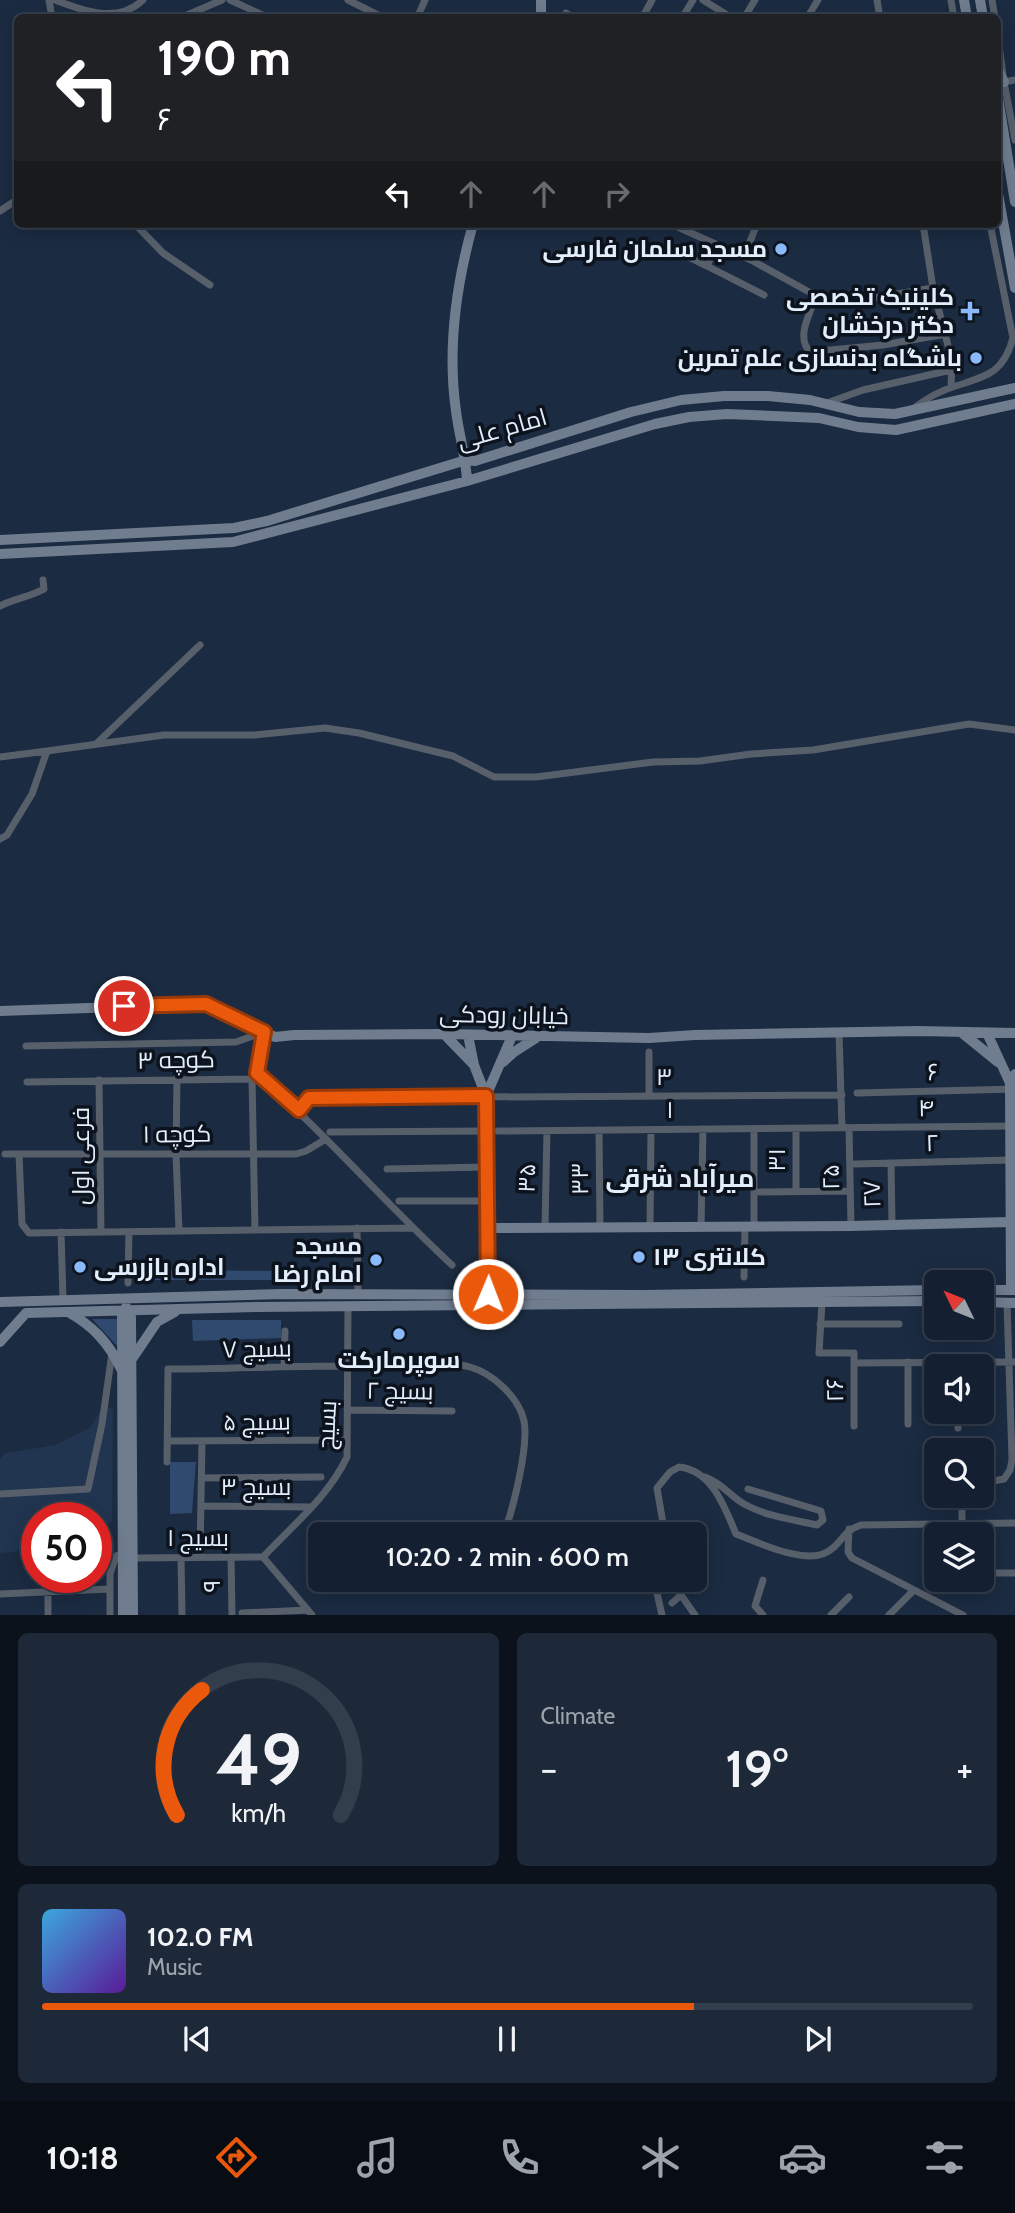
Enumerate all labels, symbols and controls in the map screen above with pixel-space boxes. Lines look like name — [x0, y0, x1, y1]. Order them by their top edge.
text: 190 m — [157, 28, 291, 87]
icon: left — [42, 42, 133, 133]
text: ۶ — [157, 99, 172, 138]
icon: left — [379, 175, 417, 213]
icon: ahead — [452, 175, 490, 213]
icon: ahead — [525, 175, 563, 213]
icon: right — [598, 175, 636, 213]
place label: مسجد سلمان فارسی — [542, 234, 767, 263]
marker: مسجد سلمان فارسی — [773, 241, 789, 257]
place label: کلینیک تخصصی دکتر درخشان — [786, 282, 954, 339]
marker: کلینیک تخصصی دکتر درخشان — [960, 301, 980, 321]
place label: باشگاه بدنسازی علم تمرین — [678, 343, 962, 374]
marker: باشگاه بدنسازی علم تمرین — [968, 350, 984, 366]
street label: امام علی — [454, 402, 551, 457]
pin — [94, 976, 154, 1036]
icon: arrive — [105, 987, 143, 1025]
street label: خیابان رودکی — [439, 999, 569, 1030]
street label: کوچه ۳ — [137, 1044, 215, 1077]
street label: ۶ — [927, 1057, 939, 1086]
street label: ۳ — [656, 1062, 672, 1091]
street label: ۴ — [918, 1093, 934, 1122]
street label: ۱ — [666, 1095, 674, 1124]
street label: فرعی اول — [66, 1107, 95, 1205]
street label: کوچه ۱ — [142, 1118, 212, 1151]
street label: ۲ — [925, 1128, 939, 1157]
street label: ۳۱ — [762, 1148, 791, 1172]
district label: میرآباد شرقی — [606, 1162, 754, 1194]
street label: ۳۵ — [511, 1163, 542, 1193]
street label: ۳۳ — [565, 1163, 594, 1195]
street label: ۲۵ — [816, 1164, 845, 1190]
street label: ۲۷ — [857, 1180, 886, 1208]
place label: مسجد امام رضا — [273, 1231, 362, 1290]
place label: کلانتری ۱۳ — [653, 1242, 766, 1271]
marker: کلانتری ۱۳ — [631, 1249, 647, 1265]
place label: اداره بازرسی — [94, 1252, 224, 1281]
marker: مسجد امام رضا — [368, 1252, 384, 1268]
position arrow — [451, 1257, 525, 1331]
marker: اداره بازرسی — [72, 1259, 88, 1275]
north arrow — [924, 1270, 994, 1340]
map controls — [924, 1270, 994, 1592]
marker: سوپرمارکت — [391, 1326, 407, 1342]
street label: بسیج ۷ — [222, 1333, 292, 1366]
place label: سوپرمارکت — [338, 1345, 460, 1377]
button: sound — [924, 1354, 994, 1424]
street label: بسیج ۲ — [366, 1375, 434, 1408]
street label: ۲۶ — [820, 1378, 849, 1402]
street label: بسیج — [311, 1400, 344, 1450]
street label: بسیج ۵ — [223, 1406, 291, 1439]
button: search — [924, 1438, 994, 1508]
street label: بسیج ۳ — [221, 1472, 291, 1503]
speed limit sign: 50 — [21, 1502, 112, 1593]
button: layers — [924, 1522, 994, 1592]
street label: بسیج ۱ — [167, 1523, 229, 1554]
text: 10:20 · 2 min · 600 m — [386, 1541, 629, 1573]
street label: ۹ — [197, 1580, 226, 1592]
text: Climate — [541, 1702, 615, 1730]
text: 49 — [215, 1716, 301, 1804]
text: 19° — [725, 1737, 788, 1800]
text: − — [541, 1745, 557, 1792]
text: + — [956, 1745, 973, 1792]
text: km/h — [231, 1798, 286, 1828]
text: 102.0 FM — [147, 1921, 253, 1953]
text: Music — [147, 1953, 202, 1981]
icon: previous — [178, 2020, 216, 2058]
icon: pause — [488, 2020, 526, 2058]
icon: next — [799, 2020, 837, 2058]
icon: directions — [212, 2133, 261, 2182]
icon: music — [353, 2133, 402, 2182]
icon: phone — [495, 2133, 544, 2182]
icon: climate — [636, 2133, 685, 2182]
icon: car — [778, 2133, 827, 2182]
icon: filters — [920, 2133, 969, 2182]
text: 10:18 — [46, 2138, 119, 2177]

